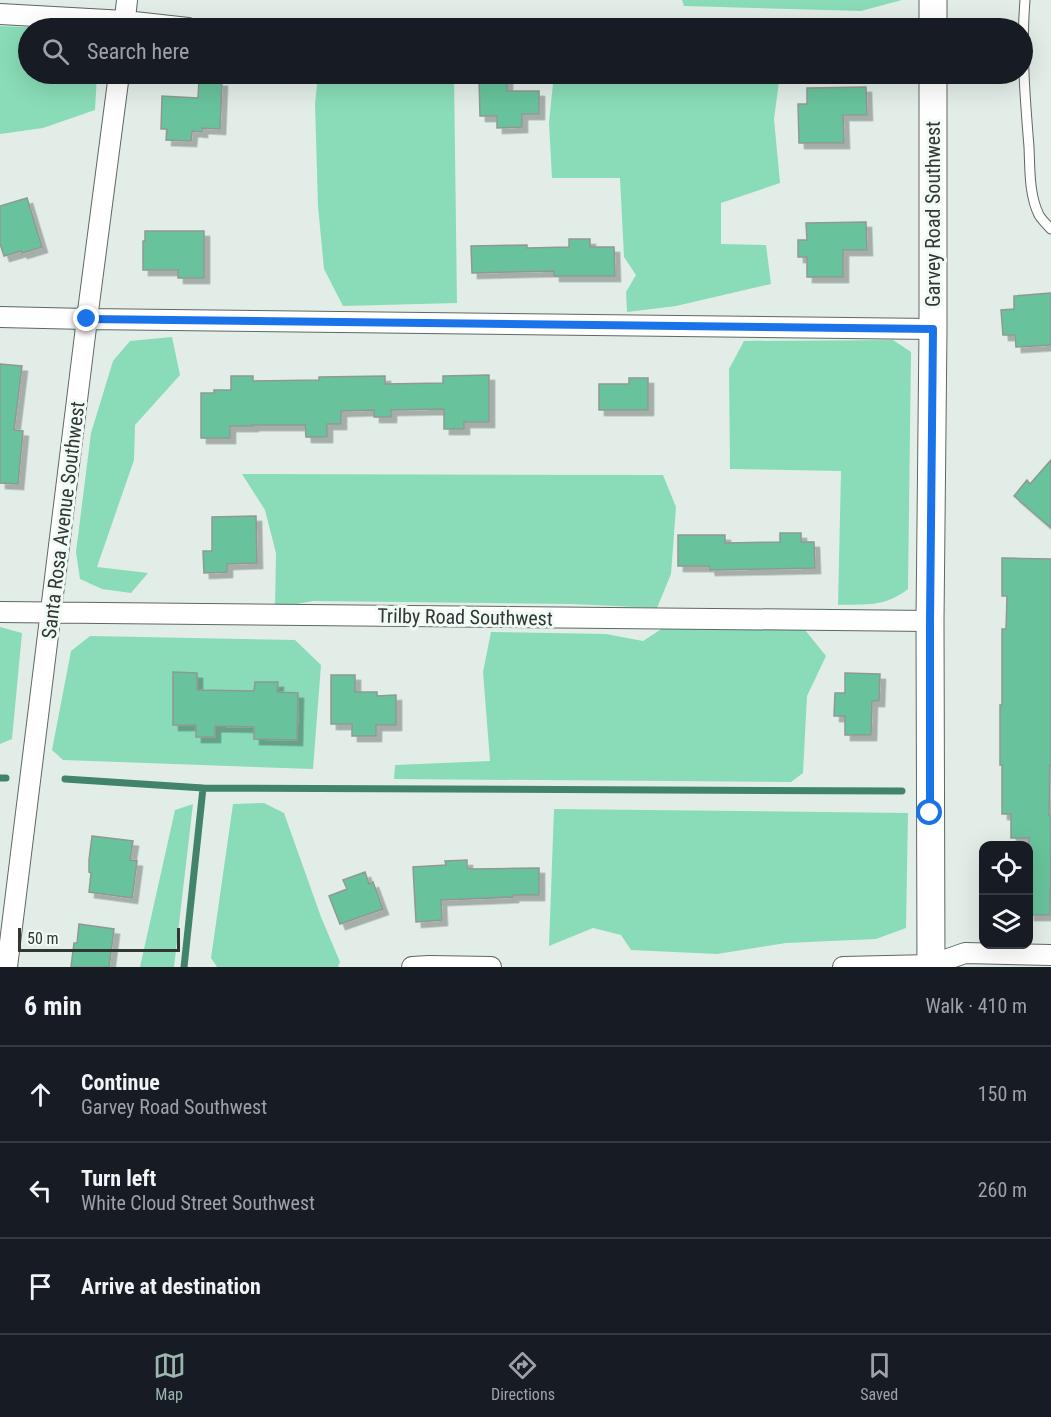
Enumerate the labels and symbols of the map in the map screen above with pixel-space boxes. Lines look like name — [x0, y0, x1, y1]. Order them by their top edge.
street label: Garvey Road Southwest — [921, 121, 945, 307]
route end — [73, 305, 99, 331]
street label: Santa Rosa Avenue Southwest — [37, 400, 89, 640]
street label: Trilby Road Southwest — [377, 603, 553, 631]
route start — [916, 799, 942, 825]
scale bar — [18, 925, 180, 952]

